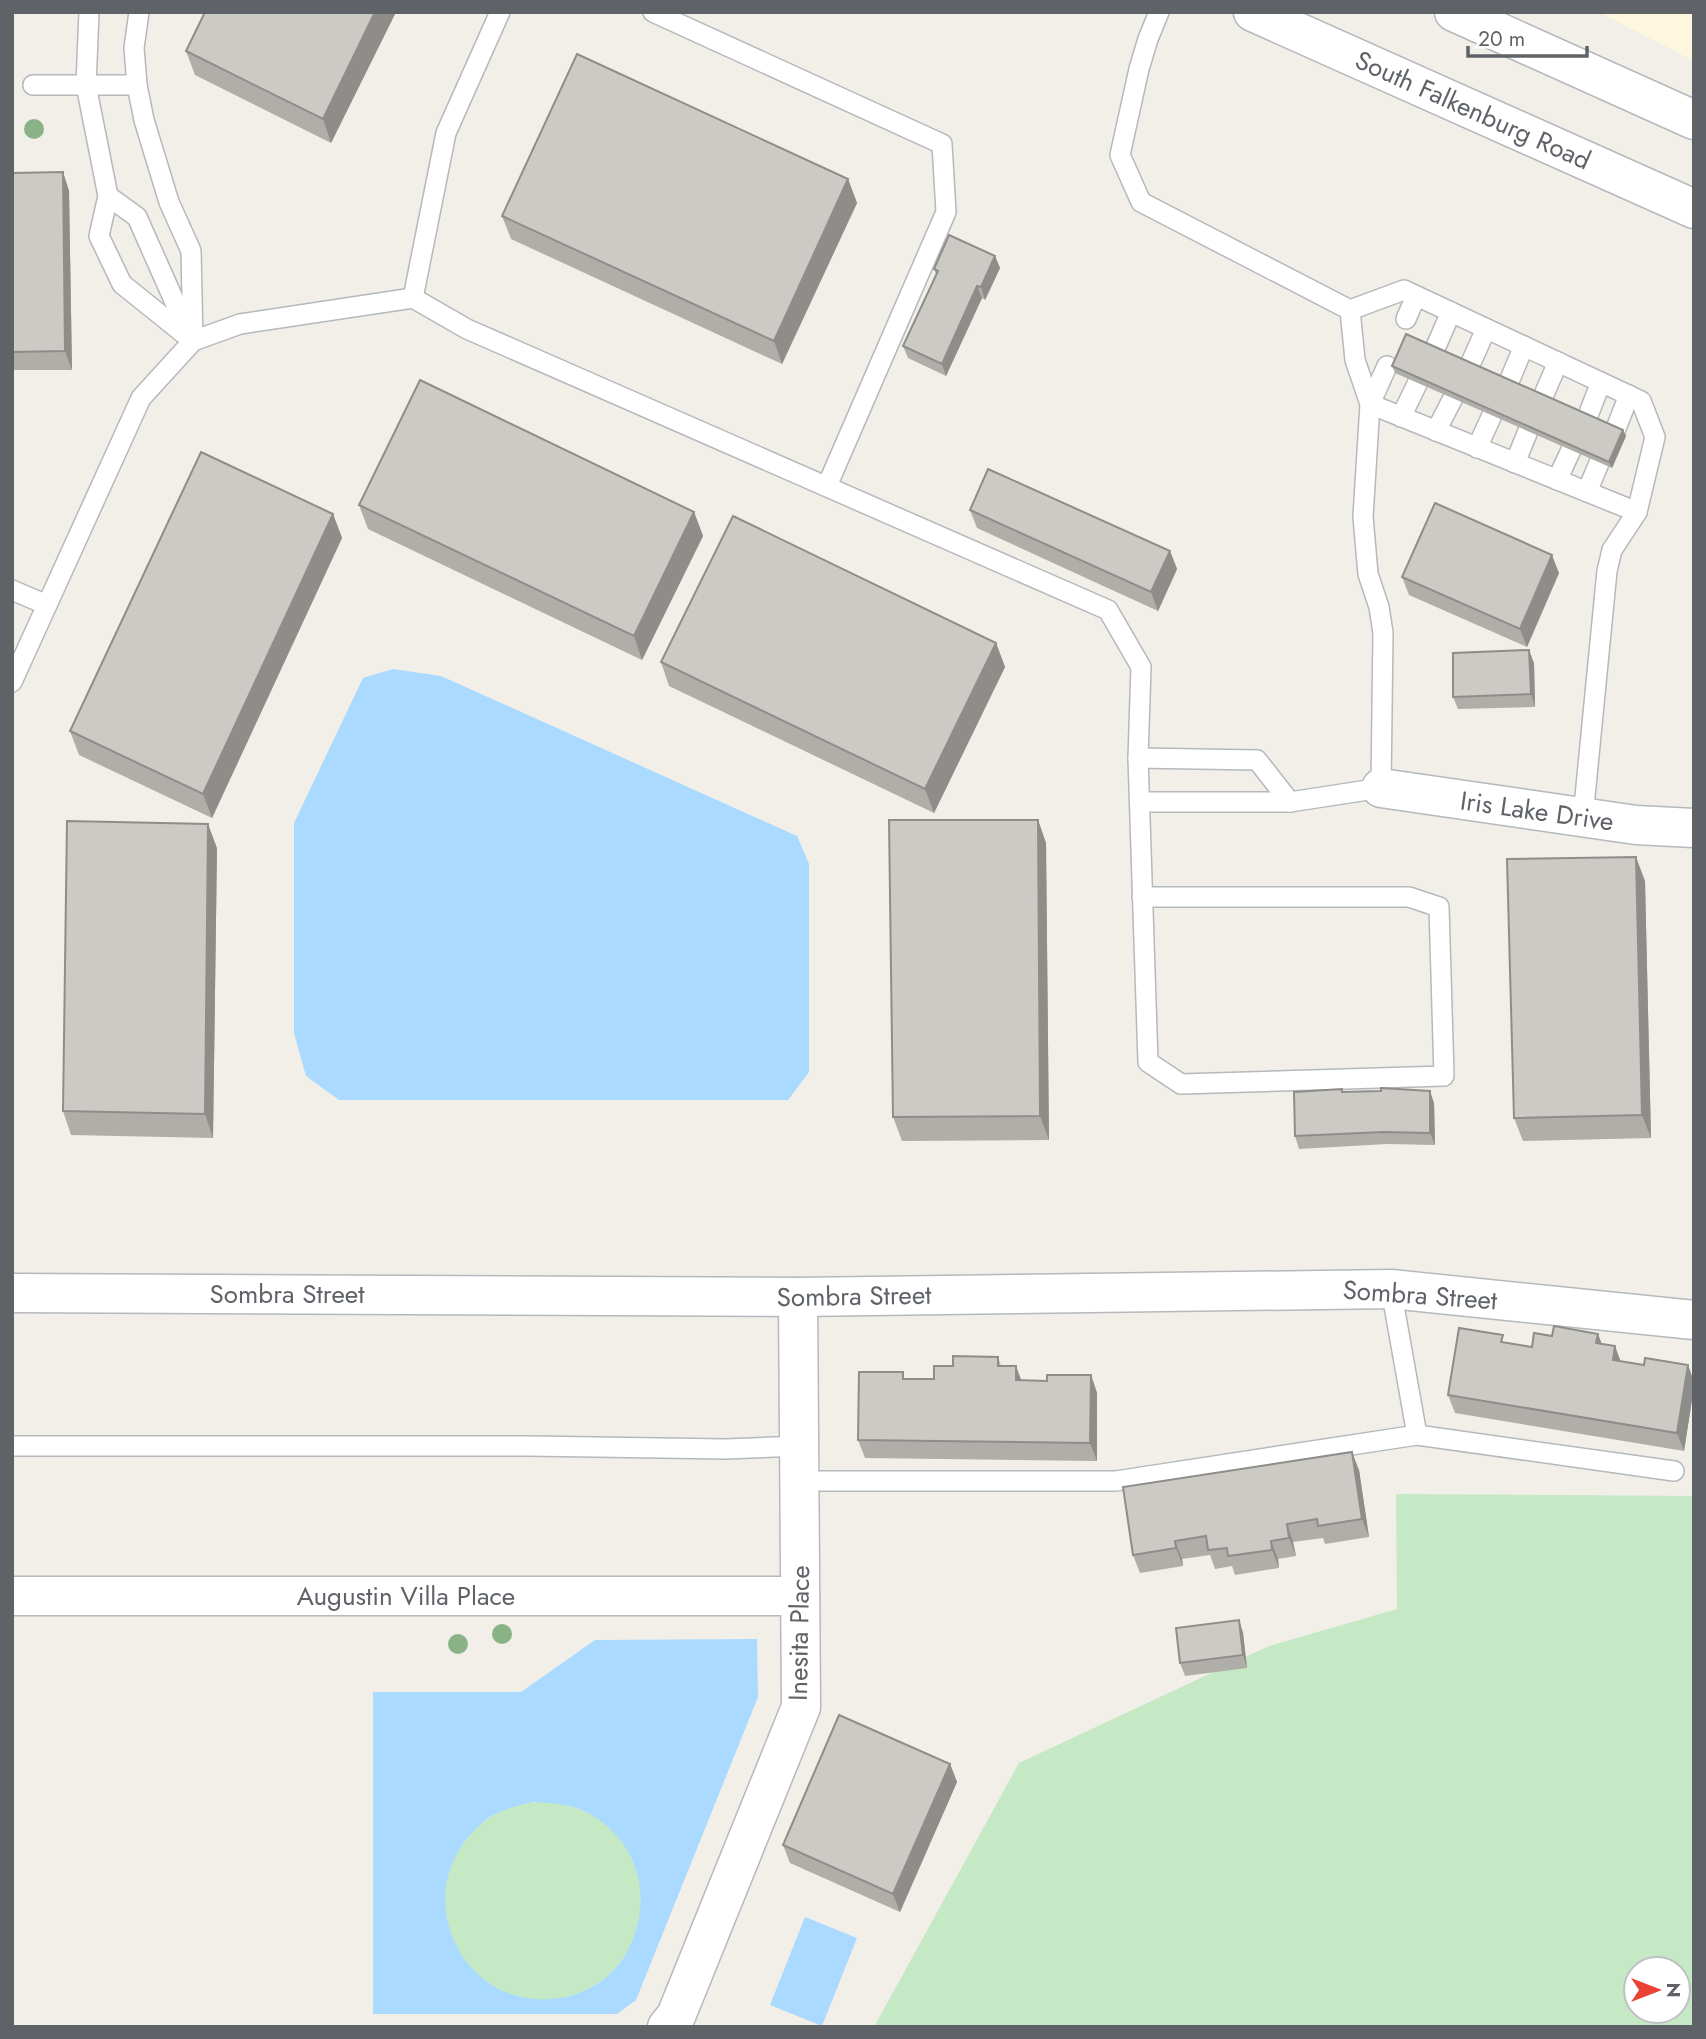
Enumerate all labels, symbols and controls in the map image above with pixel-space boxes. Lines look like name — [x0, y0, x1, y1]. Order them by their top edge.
scale bar — [1468, 14, 1587, 58]
text: 20 m — [1478, 24, 1525, 54]
street label: South Falkenburg Road — [1349, 41, 1597, 179]
street label: Iris Lake Drive — [1458, 781, 1616, 841]
street label: Sombra Street — [1341, 1271, 1499, 1319]
street label: Sombra Street — [210, 1275, 365, 1313]
street label: Sombra Street — [776, 1276, 932, 1316]
street label: Inesita Place — [779, 1565, 819, 1701]
street label: Augustin Villa Place — [297, 1577, 515, 1615]
north arrow — [1622, 1955, 1692, 2025]
text: N — [1660, 1982, 1687, 1998]

